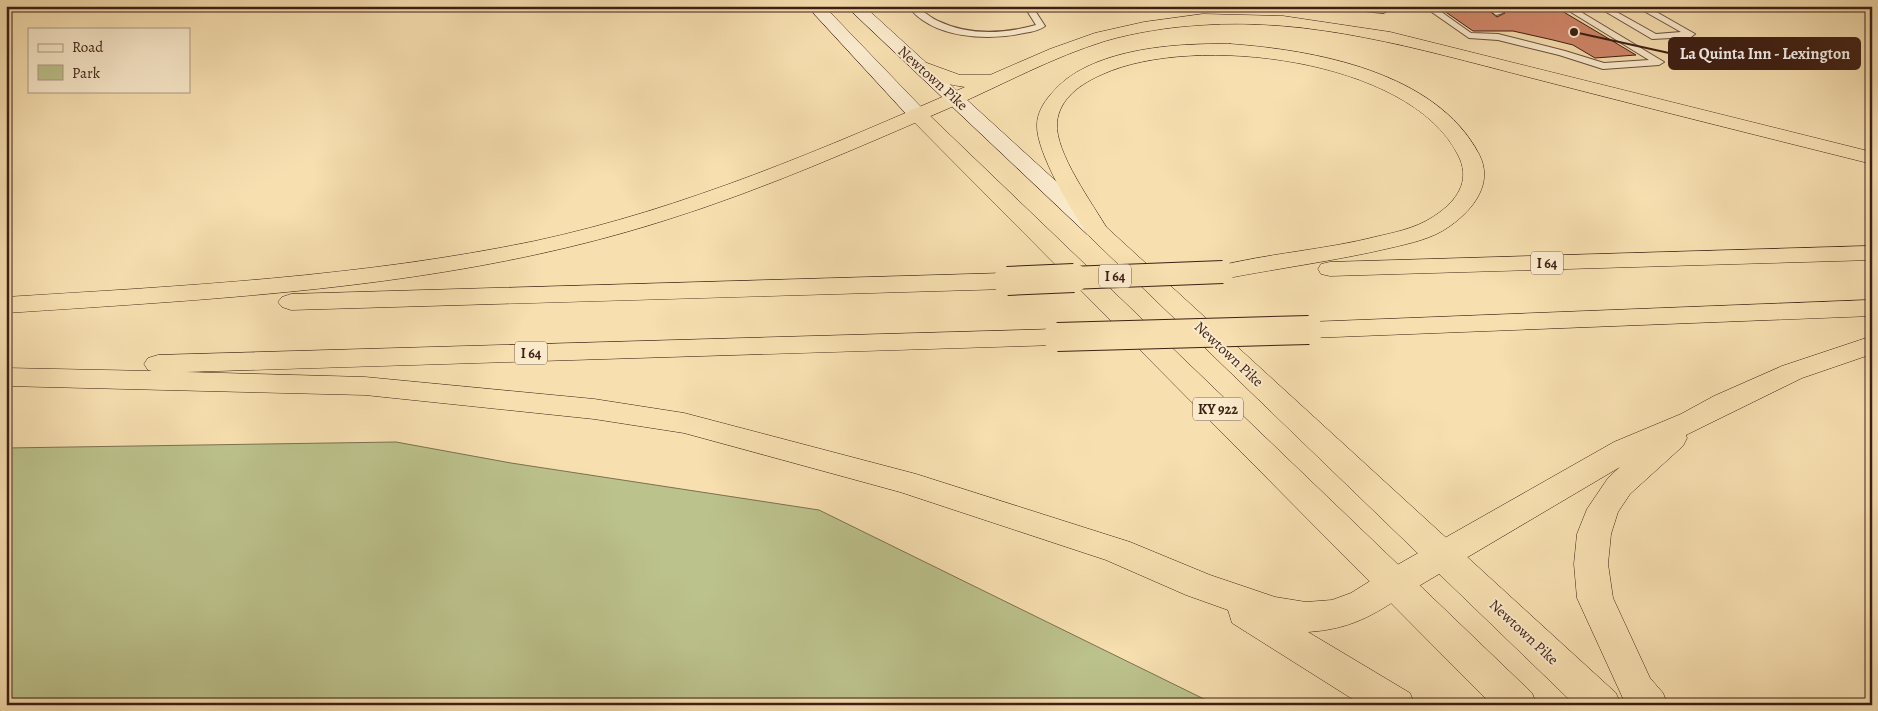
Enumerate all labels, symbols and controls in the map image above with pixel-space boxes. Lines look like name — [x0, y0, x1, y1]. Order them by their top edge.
legend — [28, 28, 190, 92]
text: Road — [72, 37, 104, 57]
callout: La Quinta Inn - Lexington — [1669, 38, 1860, 69]
street label: Newtown Pike — [894, 41, 973, 115]
text: La Quinta Inn - Lexington — [1680, 43, 1850, 65]
text: Park — [72, 63, 101, 83]
road number: I 64 — [1531, 252, 1563, 274]
road number: I 64 — [1099, 264, 1131, 288]
street label: Newtown Pike — [1190, 317, 1268, 391]
road number: I 64 — [515, 342, 547, 364]
road number: KY 922 — [1193, 398, 1243, 420]
street label: Newtown Pike — [1485, 595, 1563, 669]

